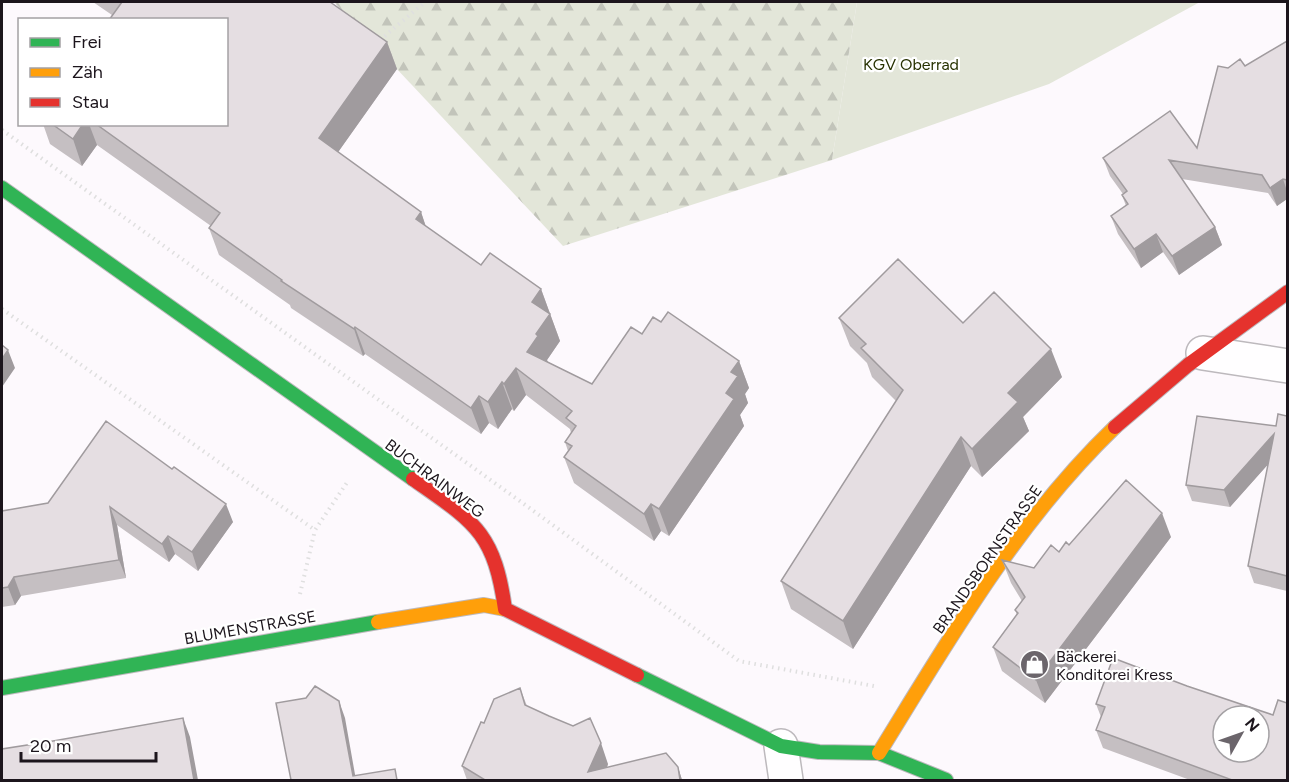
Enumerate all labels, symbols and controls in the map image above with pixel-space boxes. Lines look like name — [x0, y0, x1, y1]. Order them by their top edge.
legend — [18, 18, 228, 126]
text: Frei — [72, 31, 102, 53]
park label: KGV Oberrad — [863, 55, 959, 74]
text: Zäh — [72, 61, 103, 83]
text: Stau — [72, 91, 109, 113]
street label: BUCHRAINWEG — [381, 435, 488, 522]
street label: BRANDSBORNSTRASSE — [929, 481, 1046, 637]
street label: BLUMENSTRASSE — [183, 607, 317, 648]
place label: Bäckerei Konditorei Kress — [1056, 647, 1173, 684]
shop icon: Bäckerei Konditorei Kress — [1019, 649, 1051, 681]
north arrow — [1211, 704, 1271, 764]
text: N — [1241, 714, 1263, 736]
scale bar — [21, 725, 156, 763]
text: 20 m — [30, 735, 71, 757]

